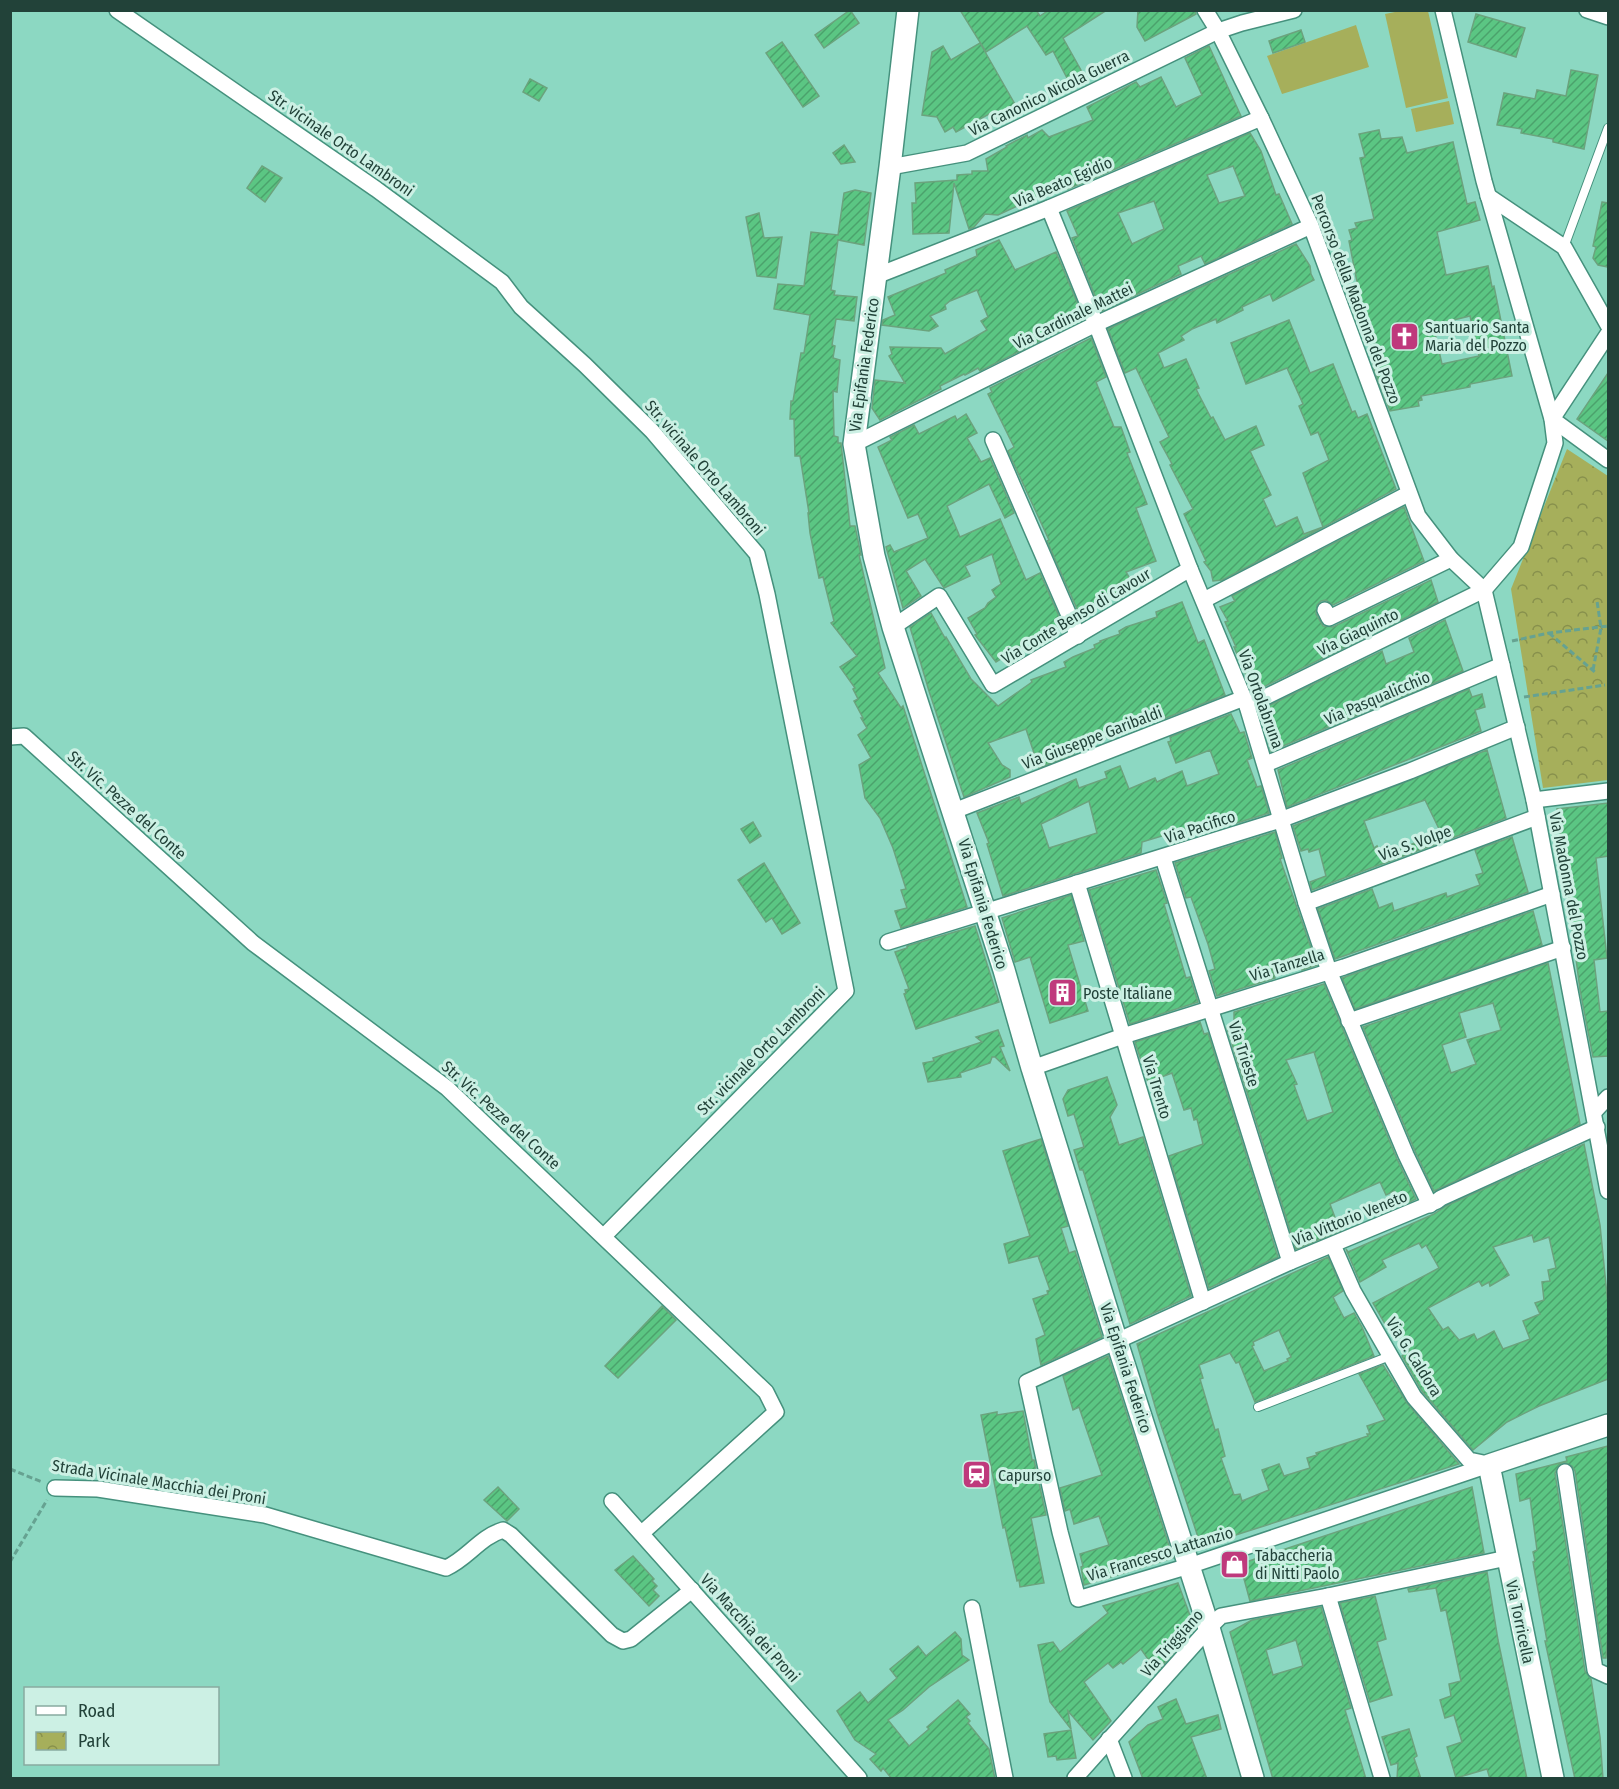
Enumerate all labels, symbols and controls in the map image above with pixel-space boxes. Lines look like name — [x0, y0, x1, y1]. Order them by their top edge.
street label: Via Canonico Nicola Guerra — [966, 46, 1132, 140]
street label: Str. vicinale Orto Lambroni — [265, 86, 417, 200]
street label: Via Beato Egidio — [1011, 153, 1115, 211]
street label: Percorso della Madonna del Pozzo — [1307, 192, 1405, 406]
street label: Via Cardinale Mattei — [1010, 279, 1136, 353]
street label: Via Epifania Federico — [845, 297, 883, 433]
place label: Santuario Santa Maria del Pozzo — [1425, 318, 1530, 355]
church icon: Santuario Santa Maria del Pozzo — [1388, 320, 1420, 352]
street label: Str. vicinale Orto Lambroni — [641, 396, 769, 540]
street label: Via Conte Benso di Cavour — [998, 564, 1154, 668]
street label: Via Giaquinto — [1314, 604, 1402, 660]
street label: Via Ortolabruna — [1234, 647, 1288, 751]
street label: Via Pasqualicchio — [1321, 667, 1433, 729]
street label: Via Giuseppe Garibaldi — [1019, 703, 1165, 773]
street label: Str. Vic. Pezze del Conte — [64, 747, 190, 863]
street label: Via Pacifico — [1162, 807, 1238, 847]
street label: Via Madonna del Pozzo — [1545, 811, 1593, 961]
street label: Via S. Volpe — [1376, 821, 1454, 865]
street label: Via Epifania Federico — [954, 836, 1012, 972]
street label: Via Tanzella — [1247, 945, 1327, 985]
building icon: Poste Italiane — [1046, 977, 1078, 1009]
street label: Str. vicinale Orto Lambroni — [693, 983, 829, 1119]
place label: Poste Italiane — [1083, 984, 1172, 1003]
street label: Via Trieste — [1224, 1019, 1264, 1089]
street label: Via Trento — [1138, 1053, 1176, 1121]
street label: Str. Vic. Pezze del Conte — [438, 1057, 564, 1173]
street label: Via Vittorio Veneto — [1290, 1186, 1410, 1250]
street label: Via Epifania Federico — [1096, 1301, 1156, 1435]
street label: Via G. Caldora — [1382, 1314, 1446, 1400]
street label: Strada Vicinale Macchia dei Proni — [51, 1456, 267, 1508]
station icon: Capurso — [961, 1459, 993, 1491]
place label: Capurso — [998, 1466, 1051, 1485]
street label: Via Francesco Lattanzio — [1085, 1523, 1235, 1585]
place label: Tabaccheria di Nitti Paolo — [1255, 1546, 1340, 1583]
shop icon: Tabaccheria di Nitti Paolo — [1218, 1548, 1250, 1580]
street label: Via Macchia dei Proni — [697, 1570, 803, 1686]
street label: Via Torricella — [1502, 1579, 1538, 1665]
street label: Via Triggiano — [1137, 1605, 1207, 1681]
legend — [24, 1687, 219, 1765]
text: Road — [78, 1700, 115, 1722]
text: Park — [78, 1730, 111, 1752]

